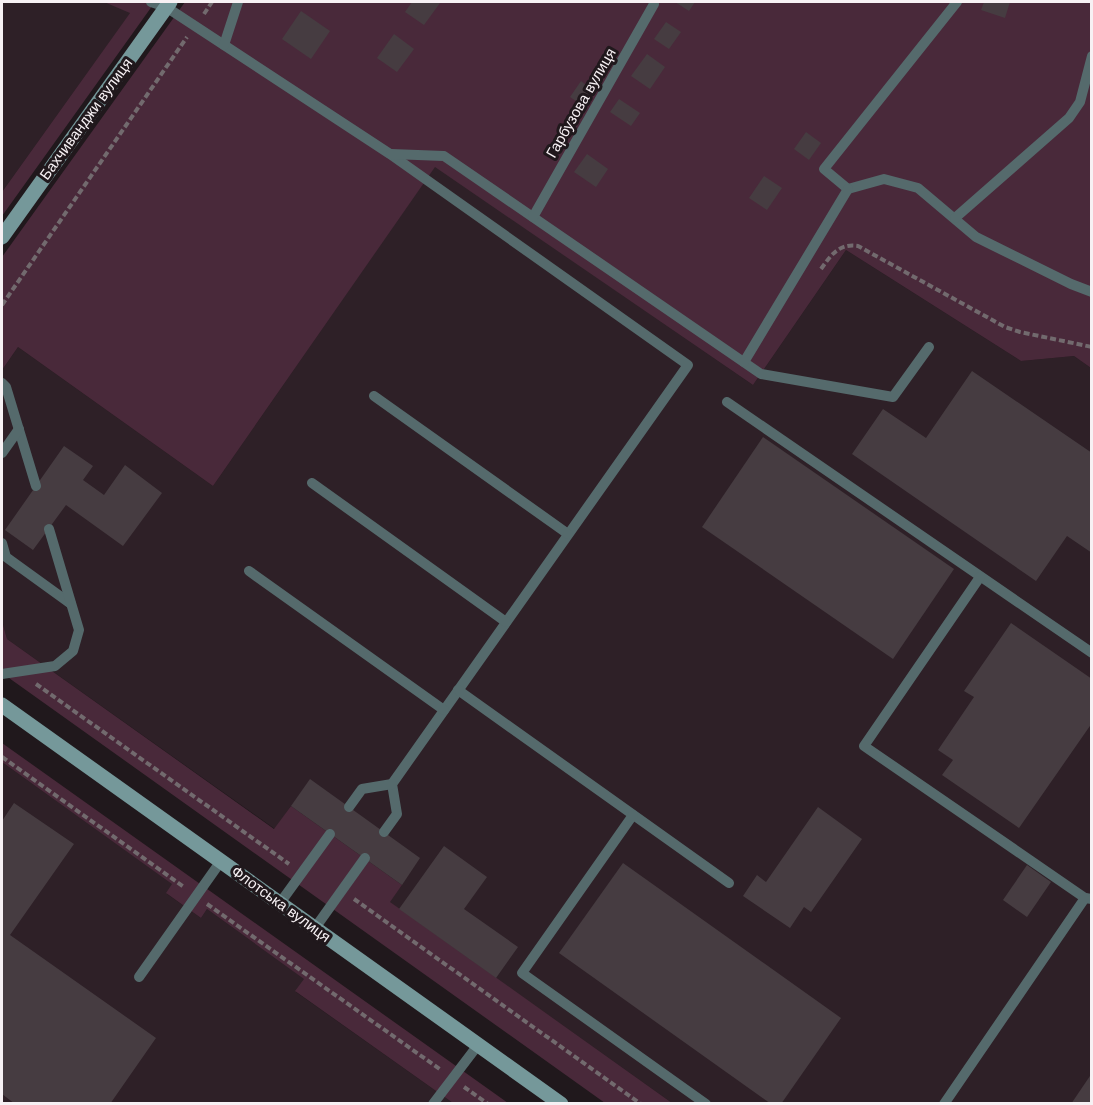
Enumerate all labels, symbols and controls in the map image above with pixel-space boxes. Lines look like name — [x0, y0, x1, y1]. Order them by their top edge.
street label: Гарбузова вулиця — [542, 45, 619, 161]
street label: Бахчиванджи вулиця — [36, 55, 135, 183]
street label: Флотська вулиця — [229, 862, 334, 945]

